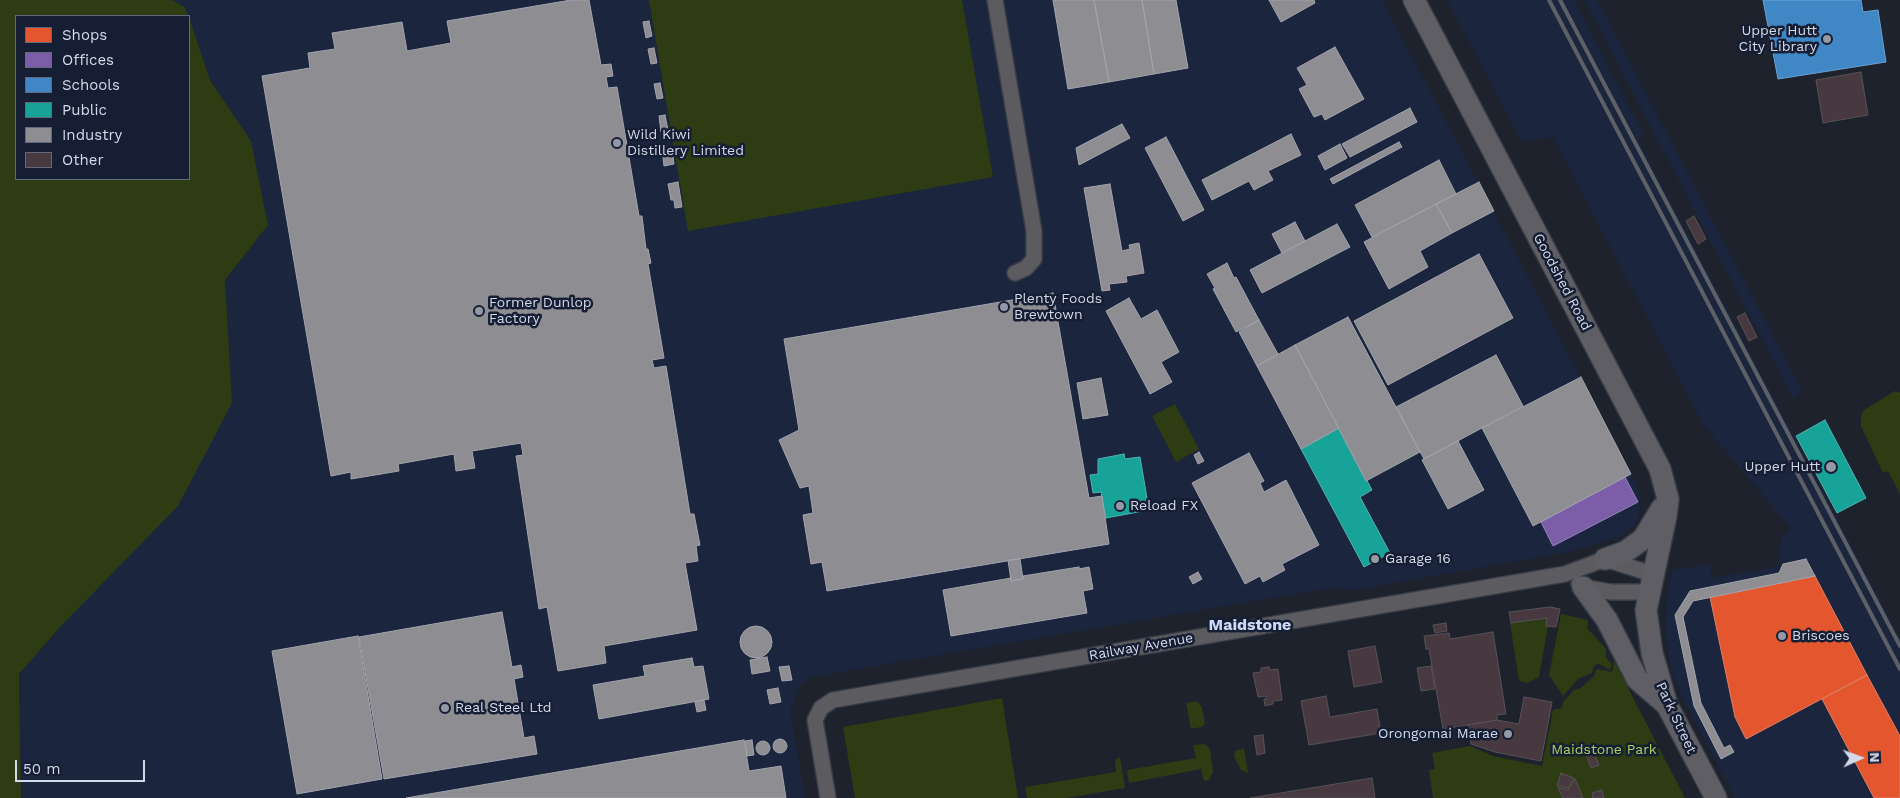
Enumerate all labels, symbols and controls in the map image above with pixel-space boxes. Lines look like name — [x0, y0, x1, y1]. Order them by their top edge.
legend — [15, 15, 190, 180]
place label: Upper Hutt City Library — [1739, 23, 1817, 56]
text: Shops — [62, 26, 107, 44]
marker: Upper Hutt City Library — [1821, 33, 1833, 45]
text: Offices — [62, 51, 114, 69]
text: Schools — [62, 76, 120, 94]
text: Public — [62, 101, 107, 119]
text: Industry — [62, 126, 122, 144]
place label: Wild Kiwi Distillery Limited — [627, 127, 744, 160]
marker: Wild Kiwi Distillery Limited — [611, 137, 623, 149]
text: Other — [62, 151, 104, 169]
street label: Goodshed Road — [1529, 231, 1595, 333]
place label: Plenty Foods Brewtown — [1014, 291, 1102, 324]
place label: Former Dunlop Factory — [489, 295, 592, 328]
marker: Plenty Foods Brewtown — [998, 301, 1010, 313]
marker: Former Dunlop Factory — [473, 305, 485, 317]
place label: Upper Hutt — [1744, 459, 1820, 475]
marker: Upper Hutt — [1824, 460, 1838, 474]
place label: Reload FX — [1130, 498, 1198, 514]
marker: Reload FX — [1114, 500, 1126, 512]
place label: Garage 16 — [1385, 551, 1451, 567]
marker: Garage 16 — [1369, 553, 1381, 565]
district label: Maidstone — [1209, 615, 1291, 635]
place label: Briscoes — [1792, 628, 1850, 644]
street label: Railway Avenue — [1088, 630, 1194, 664]
marker: Briscoes — [1776, 630, 1788, 642]
street label: Park Street — [1652, 680, 1700, 756]
place label: Real Steel Ltd — [455, 700, 552, 716]
marker: Real Steel Ltd — [439, 702, 451, 714]
place label: Orongomai Marae — [1378, 726, 1498, 742]
marker: Orongomai Marae — [1502, 728, 1514, 740]
north arrow — [1835, 733, 1885, 783]
park label: Maidstone Park — [1551, 742, 1657, 758]
scale bar — [18, 750, 148, 782]
text: N — [1867, 752, 1883, 763]
text: 50 m — [23, 760, 60, 778]

